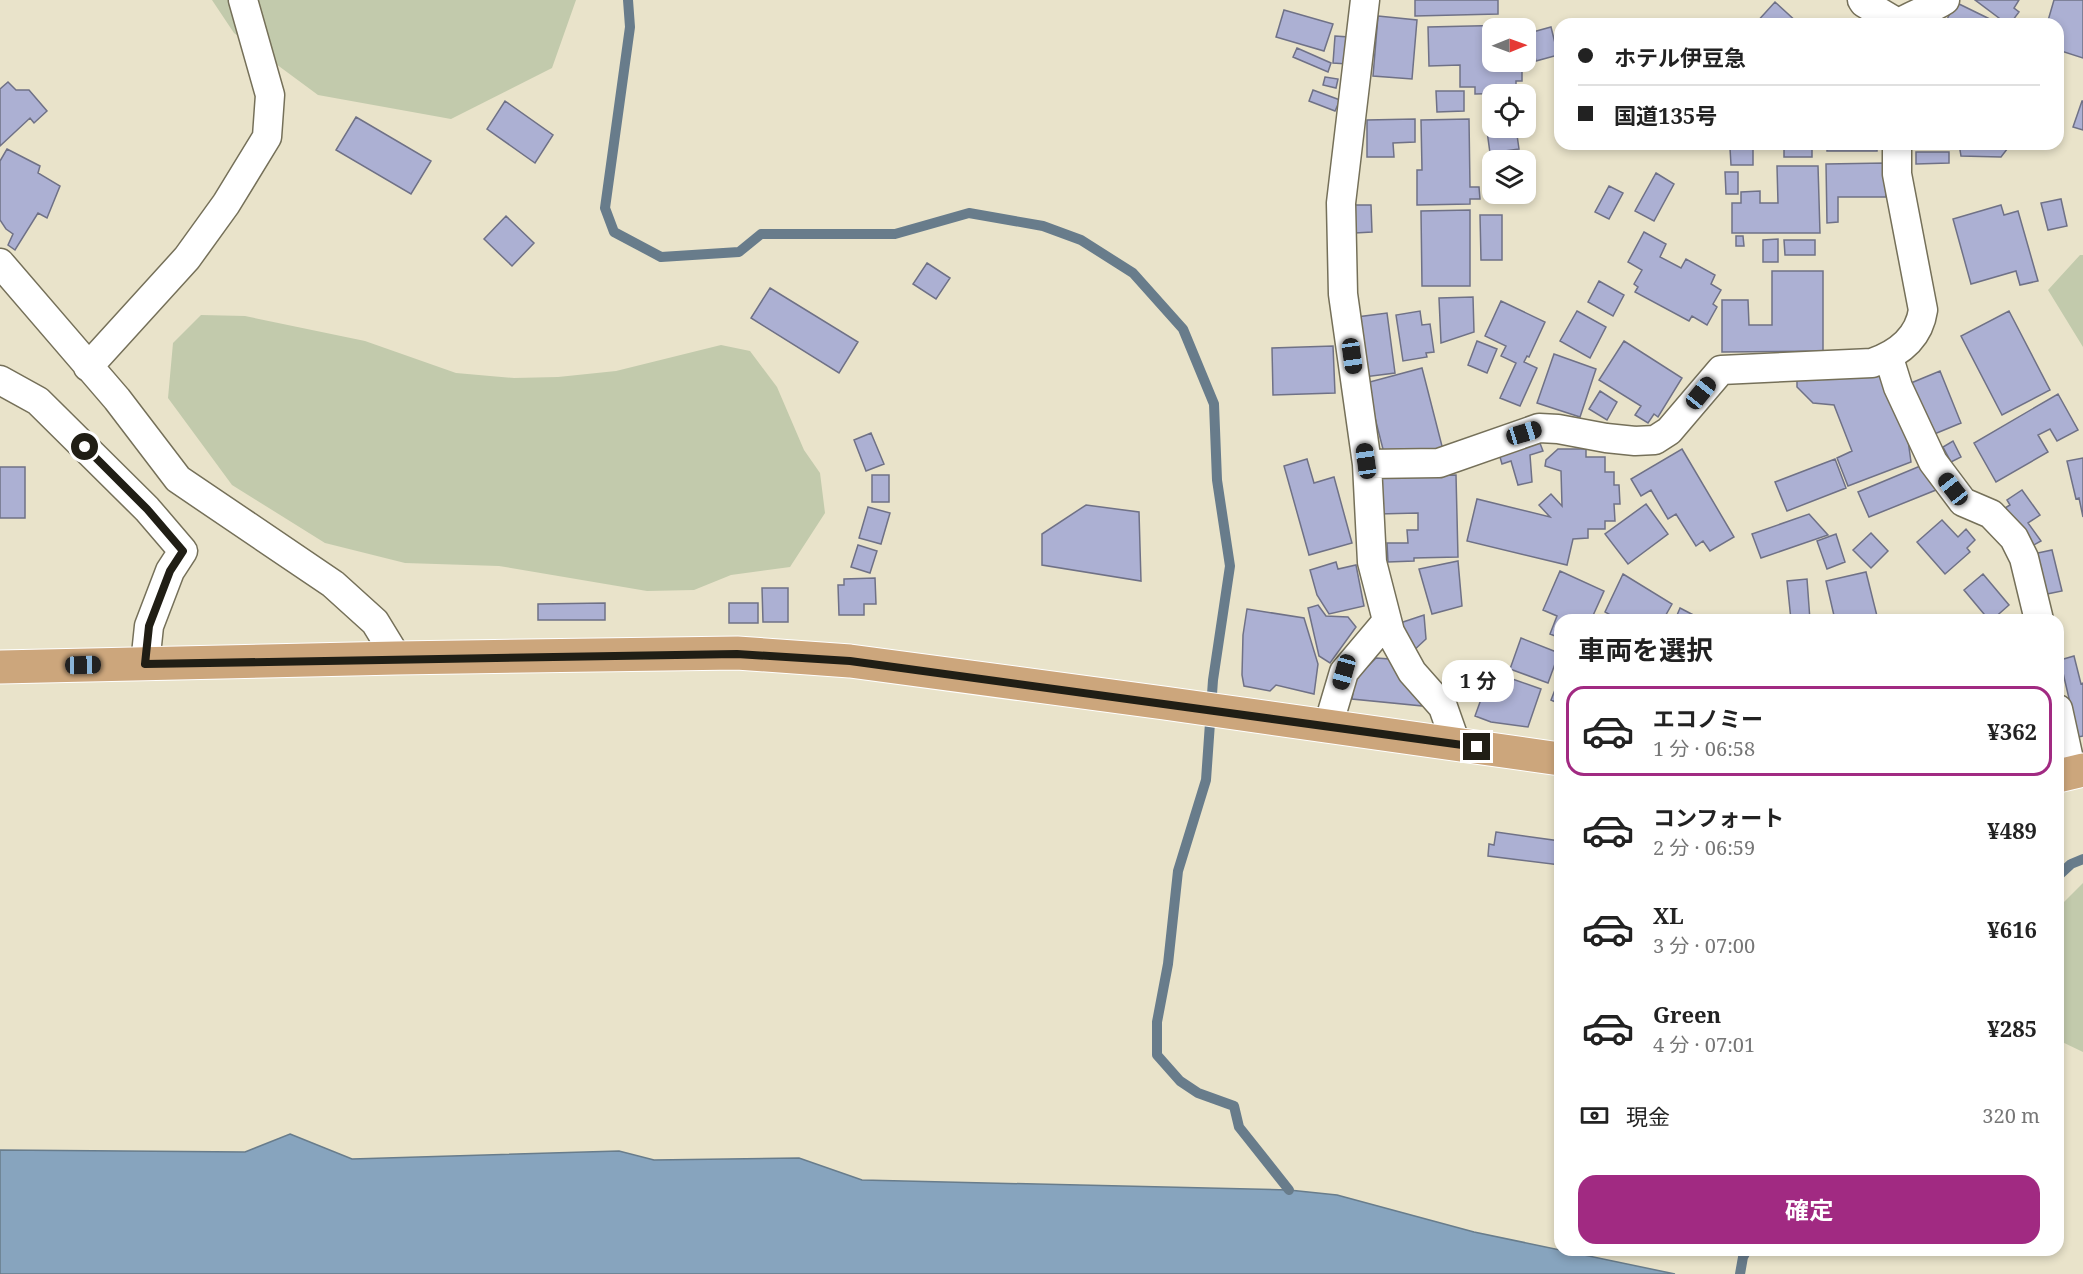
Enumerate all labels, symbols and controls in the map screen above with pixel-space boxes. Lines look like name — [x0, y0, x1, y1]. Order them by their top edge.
north arrow — [1482, 18, 1536, 72]
map controls — [1482, 18, 1536, 204]
text: ホテル伊豆急 — [1614, 42, 1746, 72]
button: locate — [1482, 84, 1536, 138]
text: 国道135号 — [1614, 100, 1717, 130]
button: layers — [1482, 150, 1536, 204]
car — [1341, 337, 1363, 375]
car — [1683, 373, 1719, 413]
car — [1504, 419, 1544, 447]
route start — [71, 433, 98, 460]
car — [1355, 442, 1377, 480]
car — [1935, 469, 1971, 509]
text: 車両を選択 — [1578, 631, 1713, 668]
car — [1330, 652, 1358, 692]
car — [65, 656, 101, 674]
callout: 1 分 — [1441, 660, 1513, 702]
text: 1 分 — [1460, 667, 1496, 694]
text: エコノミー — [1653, 703, 1763, 733]
icon: car — [1581, 704, 1635, 758]
text: ¥362 — [1987, 716, 2037, 746]
route end — [1463, 733, 1490, 760]
text: 1 分 · 06:58 — [1653, 735, 1755, 762]
text: コンフォート — [1653, 802, 1784, 832]
icon: car — [1581, 803, 1635, 857]
text: ¥489 — [1987, 815, 2037, 845]
text: 2 分 · 06:59 — [1653, 834, 1755, 861]
text: XL — [1653, 900, 1684, 930]
icon: car — [1581, 902, 1635, 956]
text: ¥616 — [1987, 914, 2037, 944]
text: 3 分 · 07:00 — [1653, 932, 1755, 959]
text: Green — [1653, 999, 1721, 1029]
icon: car — [1581, 1001, 1635, 1055]
text: ¥285 — [1987, 1013, 2037, 1043]
text: 4 分 · 07:01 — [1653, 1031, 1755, 1058]
icon: cash — [1578, 1099, 1611, 1132]
text: 現金 — [1626, 1101, 1670, 1131]
text: 320 m — [1982, 1102, 2040, 1129]
button: 確定 — [1578, 1175, 2040, 1244]

